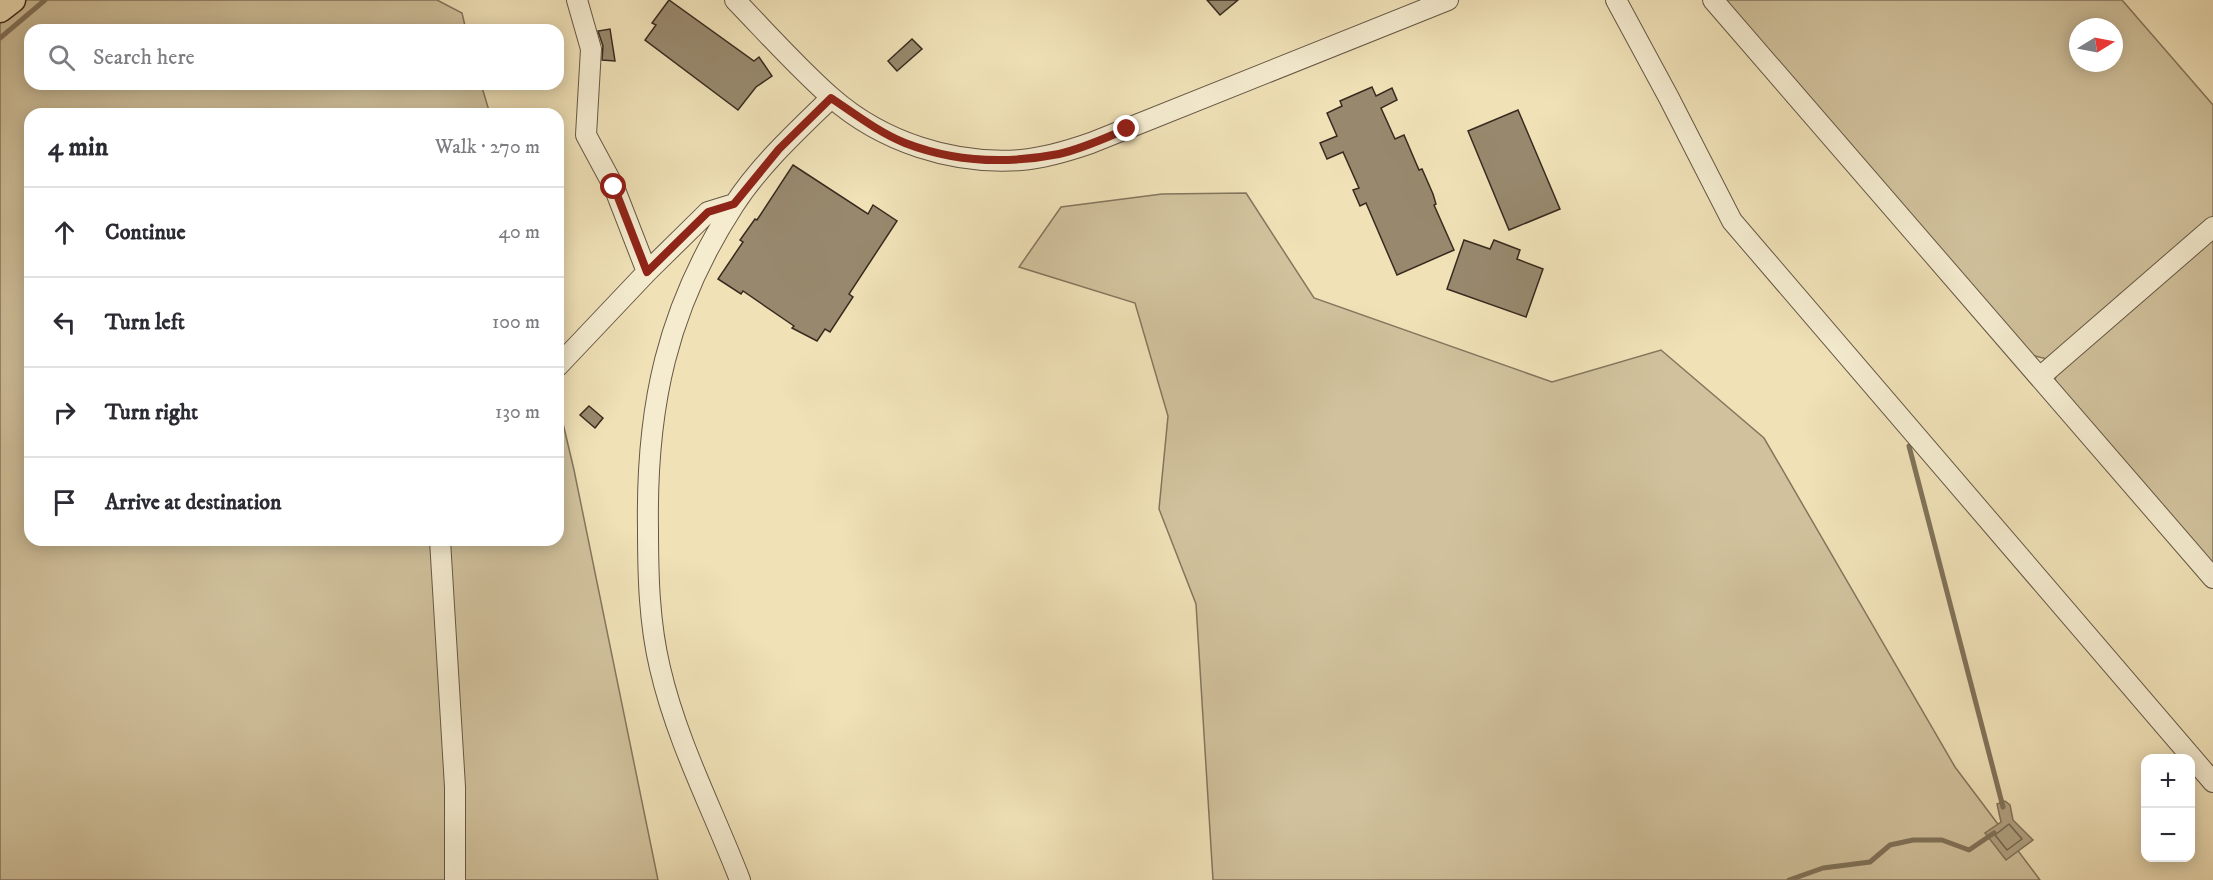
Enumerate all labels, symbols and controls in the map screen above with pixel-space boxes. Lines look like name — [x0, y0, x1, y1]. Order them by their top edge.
north arrow — [2069, 18, 2123, 72]
search box — [24, 24, 564, 90]
icon: search — [45, 41, 78, 74]
text: Search here — [93, 44, 195, 71]
route end — [1113, 115, 1139, 141]
text: 4 min — [48, 131, 108, 164]
text: Walk · 270 m — [435, 135, 540, 160]
route start — [600, 173, 626, 199]
icon: ahead — [48, 216, 81, 249]
text: Continue — [105, 219, 186, 246]
text: 40 m — [498, 220, 540, 245]
icon: left — [48, 306, 81, 339]
text: Turn left — [105, 309, 185, 336]
text: 100 m — [492, 310, 540, 335]
icon: right — [48, 396, 81, 429]
text: Turn right — [105, 399, 198, 426]
text: 130 m — [495, 400, 540, 425]
icon: arrive — [48, 486, 81, 519]
text: Arrive at destination — [105, 489, 282, 516]
map controls — [2141, 754, 2195, 862]
button: + — [2141, 754, 2195, 808]
button: − — [2141, 808, 2195, 862]

